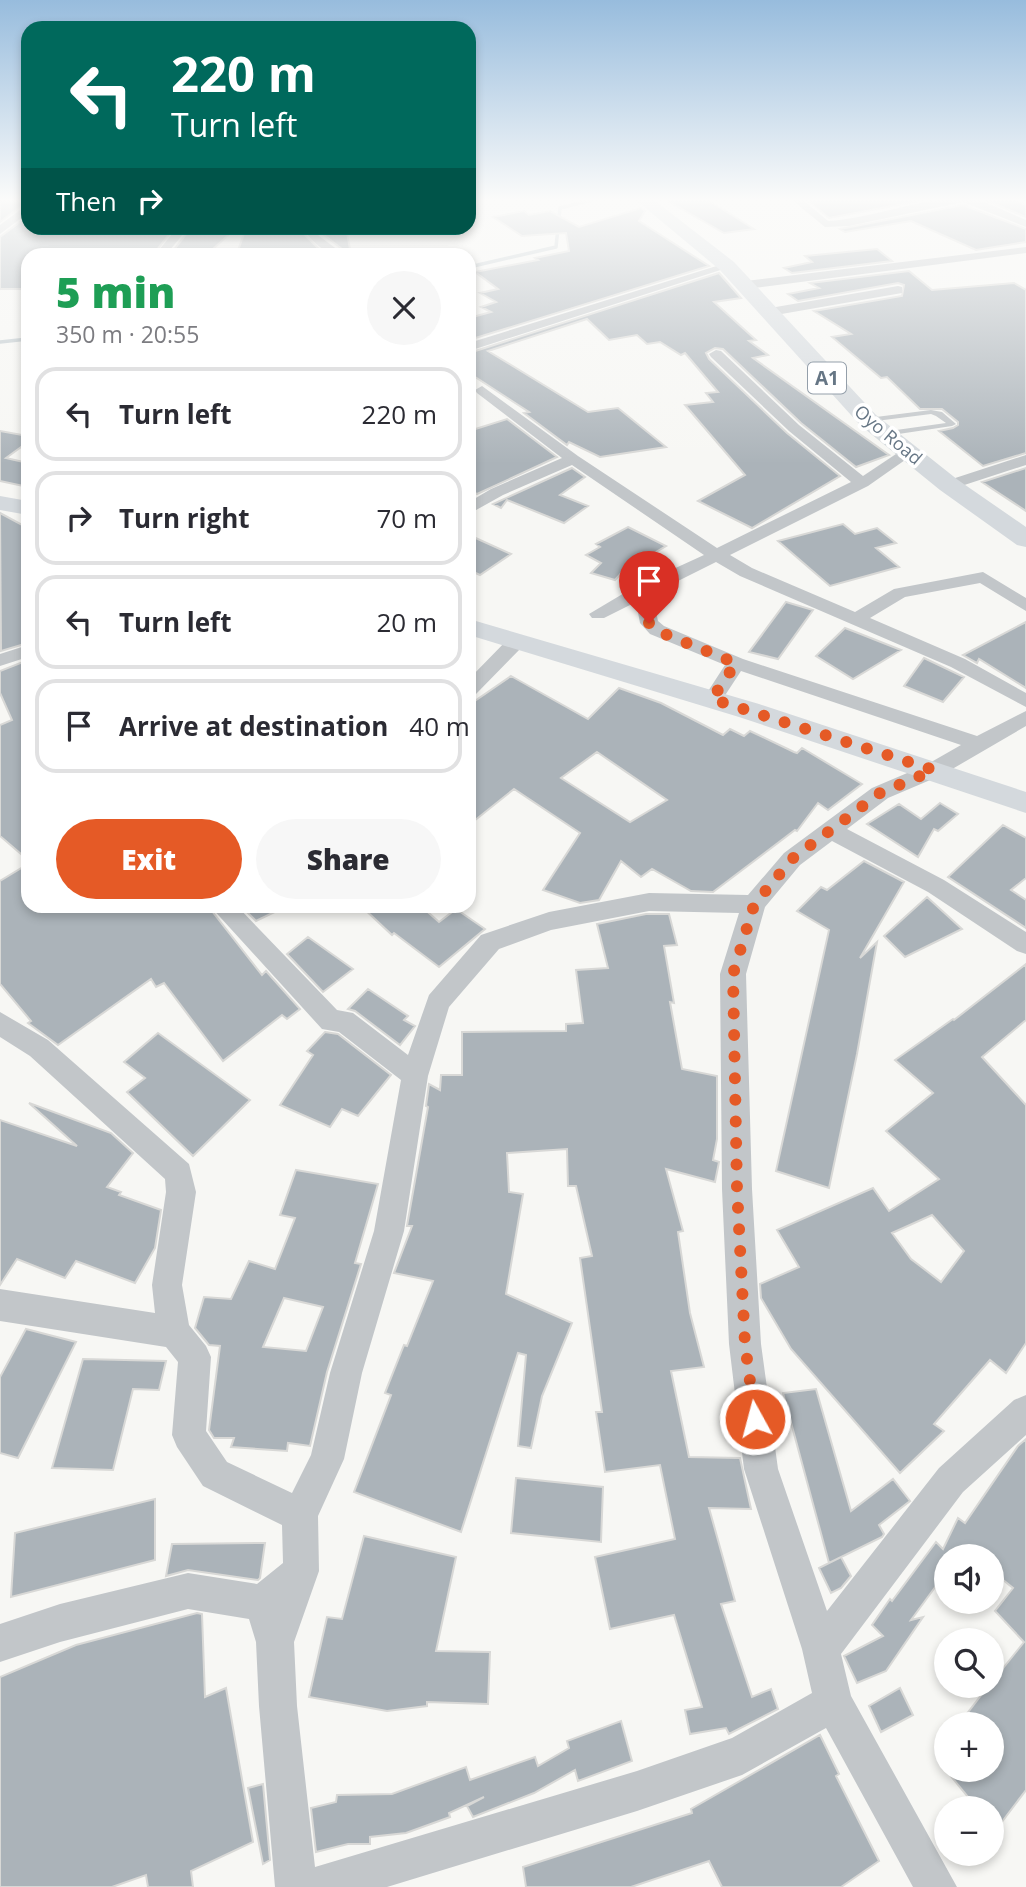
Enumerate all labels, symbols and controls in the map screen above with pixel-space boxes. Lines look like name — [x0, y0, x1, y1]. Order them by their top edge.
text: 220 m — [171, 40, 316, 106]
icon: left — [56, 49, 147, 140]
text: Turn left — [171, 103, 297, 146]
icon: right — [131, 182, 169, 220]
text: Then — [56, 183, 117, 219]
text: 5 min — [56, 263, 175, 320]
button: close — [367, 271, 441, 345]
text: 350 m · 20:55 — [56, 318, 199, 350]
road number: A1 — [808, 362, 846, 394]
icon: left — [60, 395, 98, 433]
text: Turn left — [119, 396, 231, 432]
text: 220 m — [362, 396, 437, 432]
street label: Oyo Road — [850, 399, 928, 470]
icon: right — [60, 499, 98, 537]
text: Turn right — [119, 500, 250, 536]
text: 70 m — [376, 500, 437, 536]
pin — [619, 551, 679, 623]
icon: arrive — [630, 562, 668, 600]
icon: left — [60, 603, 98, 641]
text: Turn left — [119, 604, 231, 640]
text: 20 m — [376, 604, 437, 640]
icon: arrive — [60, 707, 98, 745]
text: Arrive at destination — [119, 708, 388, 744]
text: 40 m — [409, 708, 470, 744]
button: Exit — [56, 819, 242, 899]
button: Share — [256, 819, 441, 899]
position arrow — [718, 1382, 792, 1456]
map controls — [934, 1544, 1004, 1866]
button: sound — [934, 1544, 1004, 1614]
button: search — [934, 1628, 1004, 1698]
button: + — [934, 1712, 1004, 1782]
button: − — [934, 1796, 1004, 1866]

